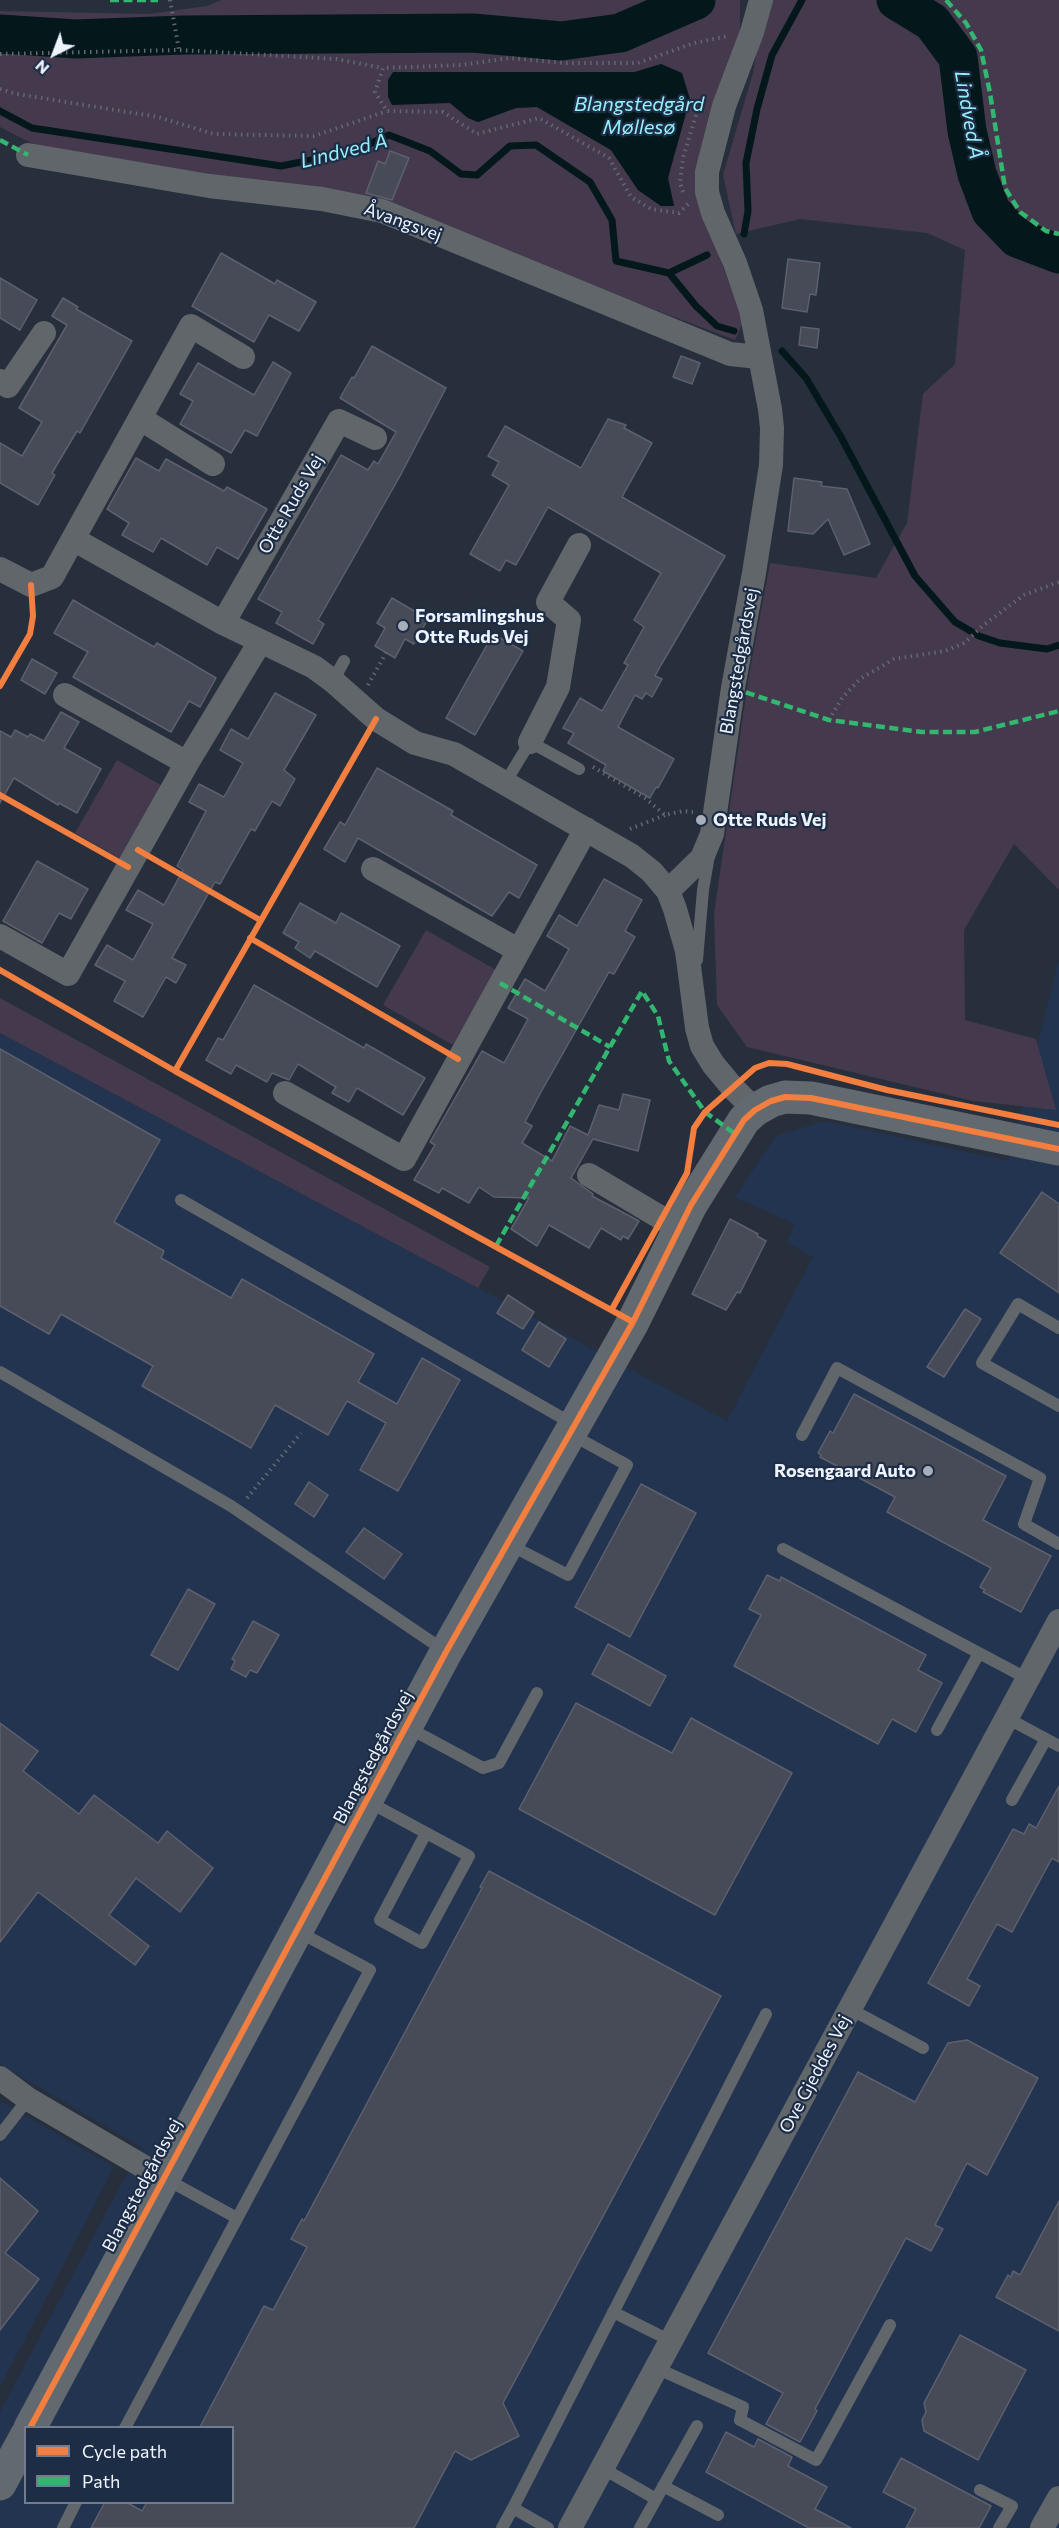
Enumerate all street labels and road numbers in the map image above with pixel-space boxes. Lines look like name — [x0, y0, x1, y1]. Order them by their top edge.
street label: Åvangsvej — [361, 198, 445, 246]
street label: Otte Ruds Vej — [254, 450, 328, 558]
street label: Blangstedgårdsvej — [715, 586, 763, 736]
street label: Blangstedgårdsvej — [329, 1687, 417, 1827]
street label: Ove Gjeddes Vej — [775, 2011, 855, 2137]
street label: Blangstedgårdsvej — [98, 2115, 186, 2255]

